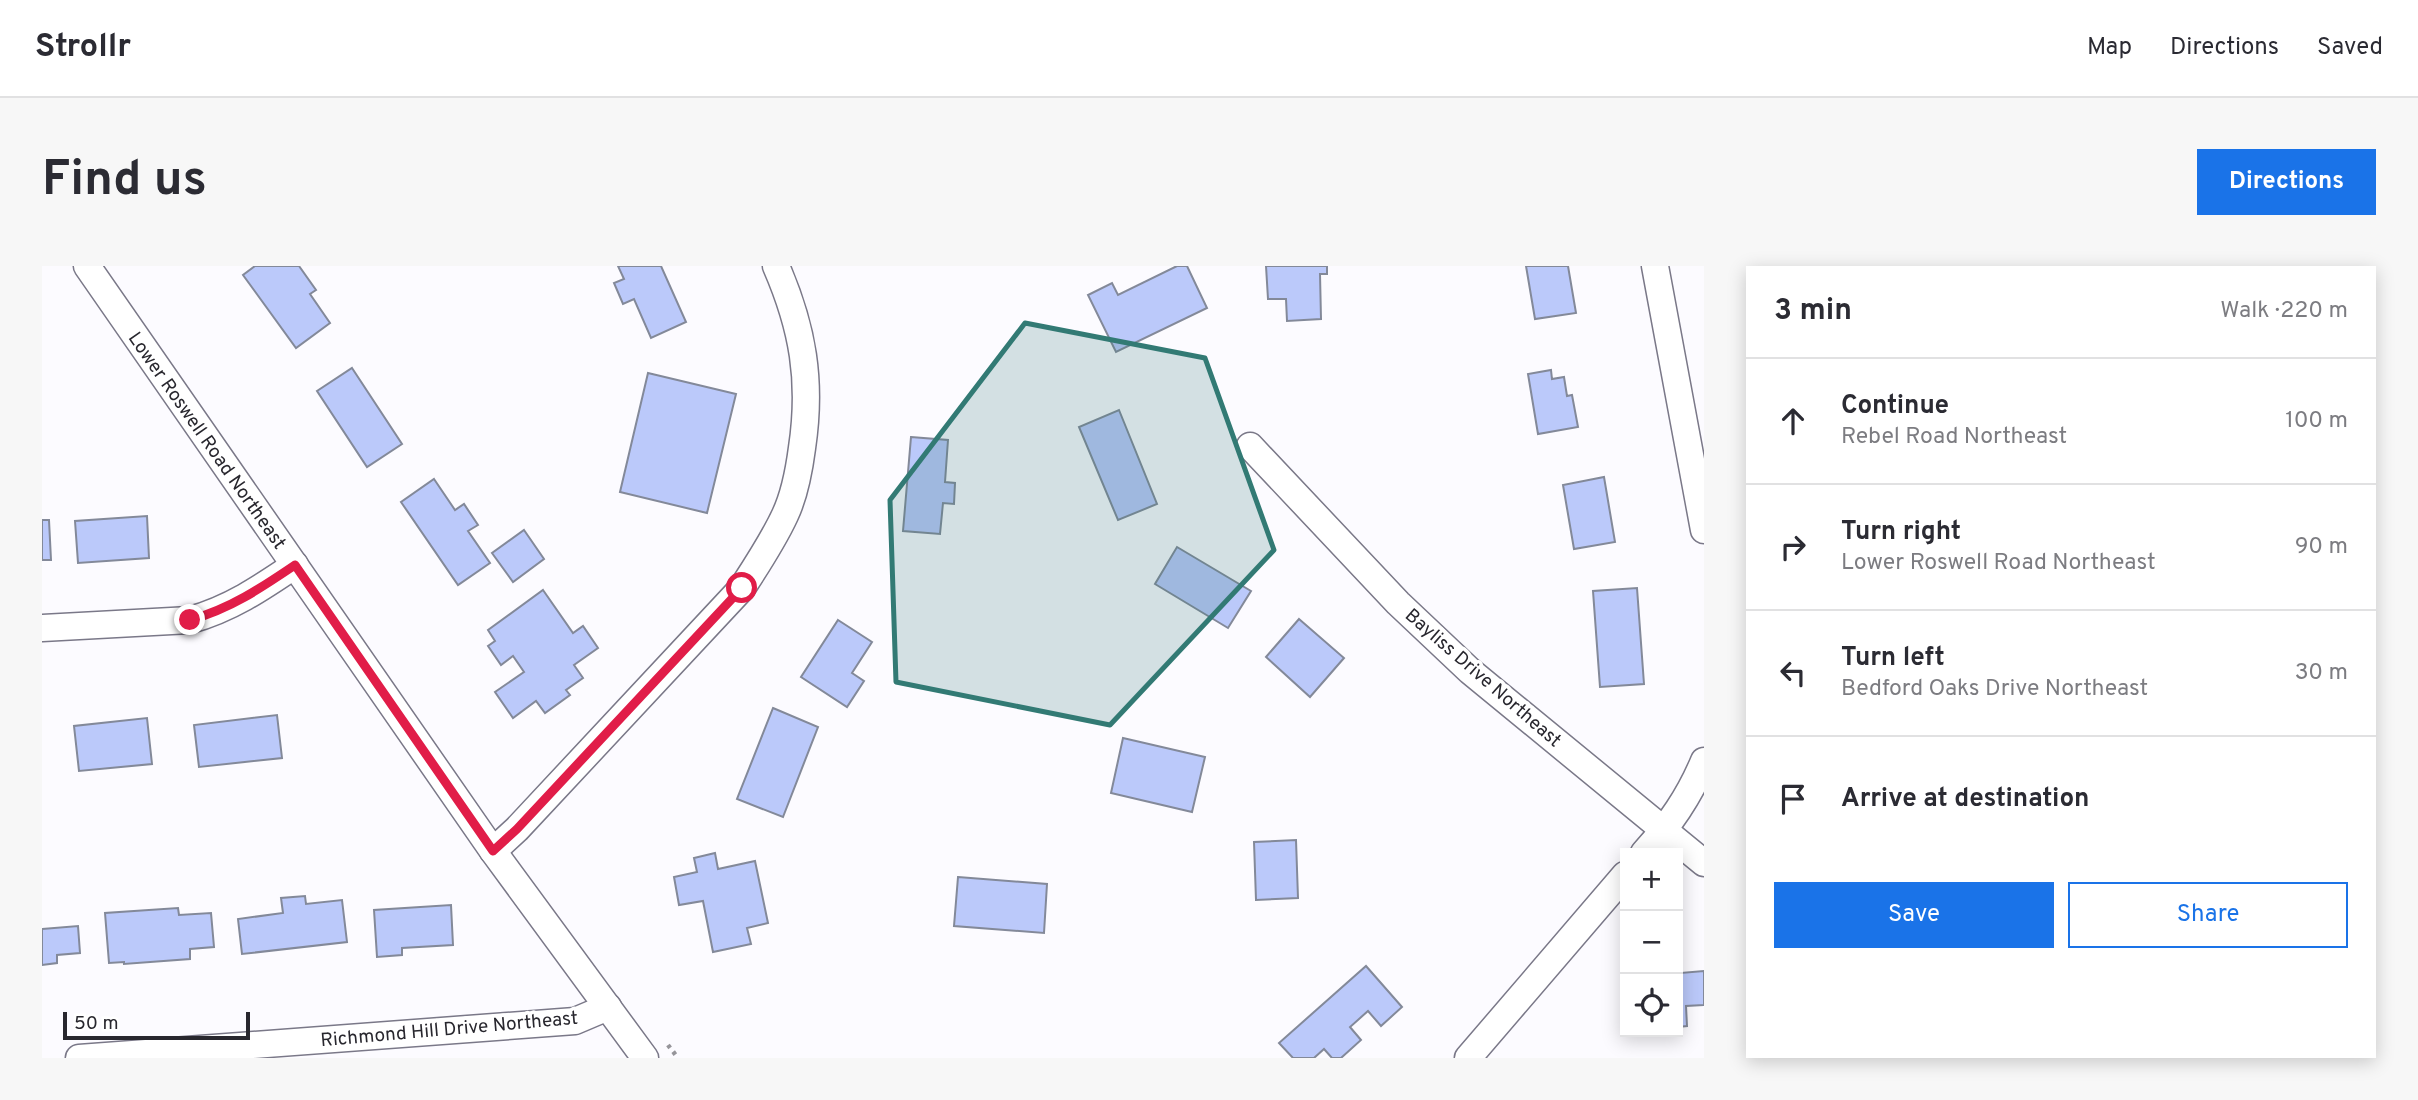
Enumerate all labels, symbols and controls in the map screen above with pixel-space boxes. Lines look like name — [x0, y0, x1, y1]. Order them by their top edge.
text: Strollr — [35, 27, 131, 69]
text: Map — [2087, 33, 2132, 63]
text: Directions — [2170, 33, 2279, 63]
text: Saved — [2317, 33, 2383, 63]
button: Directions — [2197, 149, 2376, 215]
text: Find us — [42, 151, 207, 213]
text: 3 min — [1774, 293, 1852, 330]
text: Walk · 220 m — [2220, 297, 2348, 326]
street label: Lower Roswell Road Northeast — [122, 328, 291, 555]
text: Continue — [1841, 390, 1949, 423]
icon: ahead — [1774, 402, 1812, 440]
text: 100 m — [2285, 407, 2348, 436]
text: Rebel Road Northeast — [1841, 423, 2067, 452]
text: Turn right — [1841, 516, 1961, 549]
icon: right — [1774, 528, 1812, 566]
text: 90 m — [2295, 533, 2348, 562]
text: Lower Roswell Road Northeast — [1841, 549, 2156, 578]
route start — [726, 572, 757, 603]
route end — [174, 604, 205, 635]
street label: Bayliss Drive Northeast — [1399, 604, 1566, 753]
text: Turn left — [1841, 642, 1945, 675]
icon: left — [1774, 654, 1812, 692]
text: 30 m — [2295, 659, 2348, 688]
text: Bedford Oaks Drive Northeast — [1841, 675, 2148, 704]
icon: arrive — [1774, 780, 1812, 818]
text: Arrive at destination — [1841, 783, 2089, 816]
map controls — [1620, 848, 1683, 1037]
button: + — [1620, 848, 1683, 911]
button: Save — [1774, 882, 2054, 948]
button: Share — [2068, 882, 2348, 948]
button: − — [1620, 911, 1683, 974]
button: locate — [1620, 974, 1683, 1037]
street label: Richmond Hill Drive Northeast — [319, 1007, 579, 1053]
scale bar — [63, 1009, 250, 1041]
text: 50 m — [74, 1012, 119, 1036]

